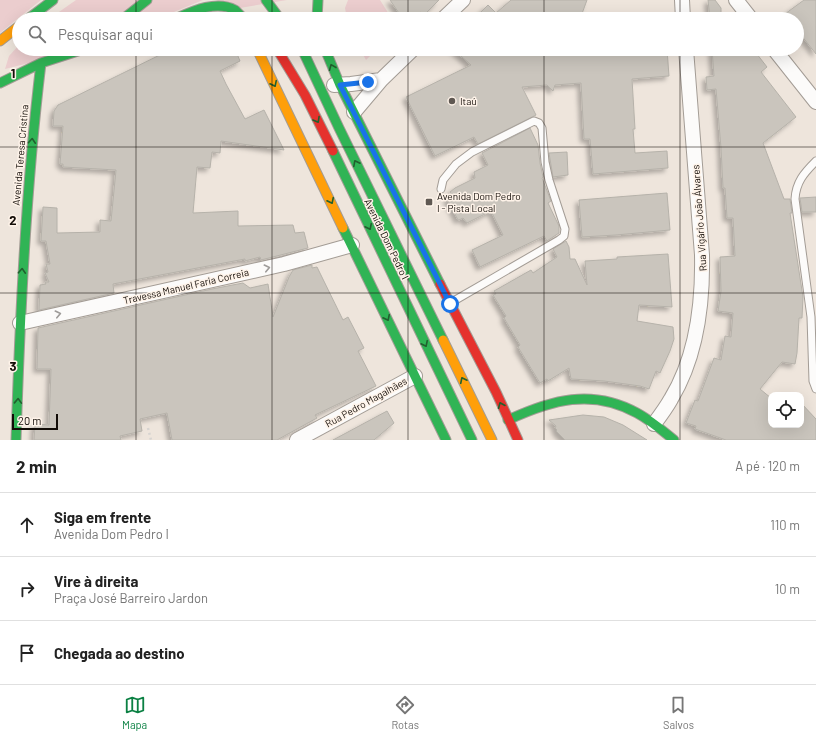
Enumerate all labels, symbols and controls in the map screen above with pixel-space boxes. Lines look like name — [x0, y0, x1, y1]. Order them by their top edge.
search box — [12, 12, 804, 56]
icon: search — [26, 23, 48, 45]
text: Pesquisar aqui — [58, 25, 153, 43]
one-way arrow — [329, 64, 337, 72]
text: 1 — [11, 65, 15, 81]
route end — [359, 73, 377, 91]
one-way arrow — [269, 80, 277, 87]
place label: Itaú — [460, 95, 477, 107]
marker: Itaú — [447, 96, 457, 106]
street label: Avenida Teresa Cristina — [10, 104, 30, 206]
one-way arrow — [312, 115, 320, 123]
one-way arrow — [27, 138, 36, 144]
one-way arrow — [354, 159, 361, 167]
street label: Rua Vigário João Álvares — [689, 164, 709, 272]
place label: Avenida Dom Pedro I - Pista Local — [437, 190, 521, 214]
one-way arrow — [326, 197, 333, 204]
street label: Avenida Dom Pedro I — [362, 197, 412, 281]
marker: Avenida Dom Pedro I - Pista Local — [424, 197, 434, 207]
text: 2 — [9, 212, 17, 228]
one-way arrow — [364, 222, 372, 230]
one-way arrow — [264, 264, 270, 272]
street label: Travessa Manuel Faria Correia — [122, 266, 250, 306]
one-way arrow — [18, 268, 27, 274]
route start — [441, 295, 459, 313]
one-way arrow — [55, 311, 61, 319]
one-way arrow — [382, 314, 390, 322]
one-way arrow — [420, 340, 428, 347]
text: 3 — [9, 358, 17, 374]
street label: Rua Pedro Magalhães — [323, 374, 409, 429]
one-way arrow — [460, 376, 468, 384]
map controls — [768, 392, 804, 428]
button: locate — [768, 392, 804, 428]
one-way arrow — [13, 398, 22, 404]
one-way arrow — [498, 401, 506, 409]
scale bar — [12, 412, 58, 431]
text: 20 m — [18, 414, 41, 427]
text: 2 min — [16, 456, 57, 476]
text: A pé · 120 m — [735, 458, 800, 474]
text: Siga em frente — [54, 508, 151, 526]
icon: ahead — [16, 514, 38, 536]
text: 110 m — [770, 517, 800, 533]
text: Avenida Dom Pedro I — [54, 526, 169, 542]
text: Vire à direita — [54, 572, 138, 590]
icon: right — [16, 578, 38, 600]
text: 10 m — [775, 581, 800, 597]
text: Praça José Barreiro Jardon — [54, 590, 208, 606]
icon: arrive — [16, 642, 38, 664]
text: Chegada ao destino — [54, 644, 185, 662]
tab: Mapa — [122, 694, 147, 731]
tab: Rotas — [391, 694, 419, 731]
tab: Salvos — [663, 694, 694, 731]

